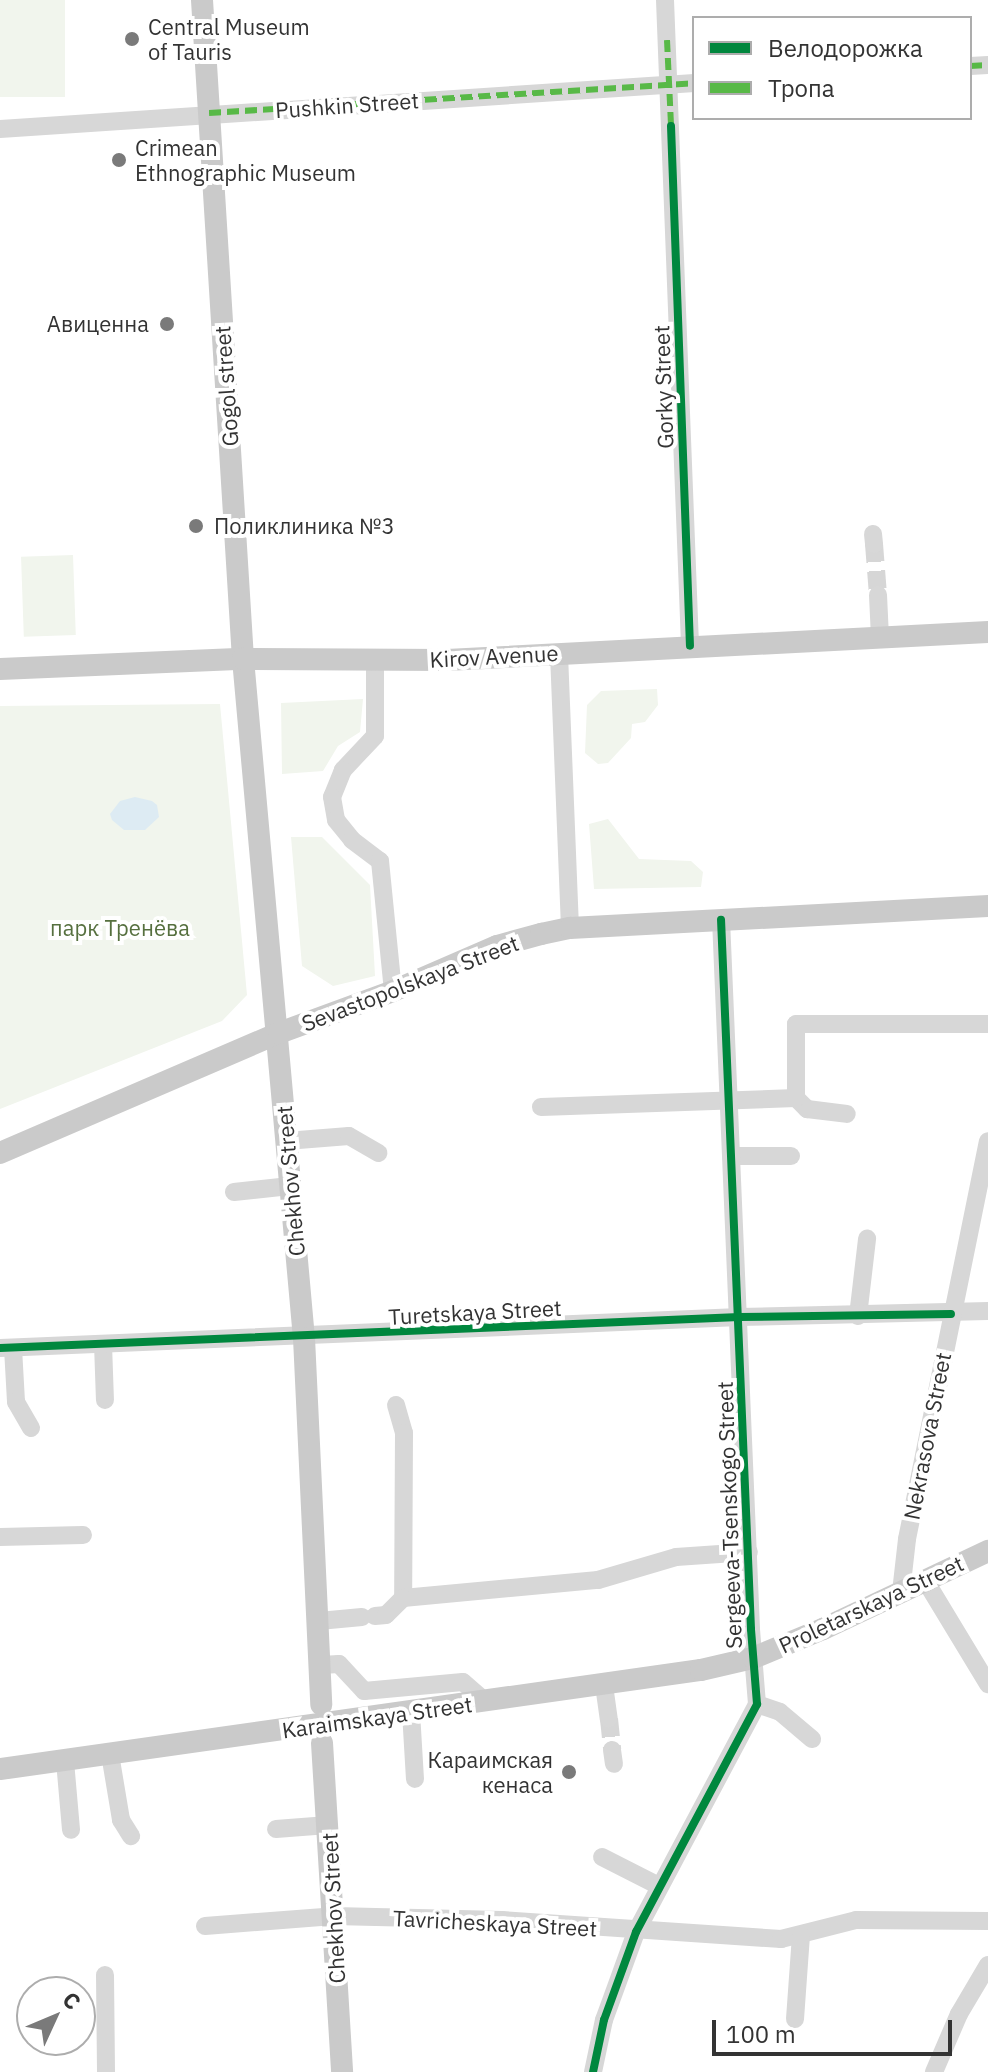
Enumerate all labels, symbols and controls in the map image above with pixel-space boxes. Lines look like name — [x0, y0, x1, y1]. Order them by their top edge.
place label: Central Museum of Tauris — [148, 13, 310, 64]
legend — [692, 16, 972, 120]
marker: Central Museum of Tauris — [123, 30, 141, 48]
text: Велодорожка — [768, 32, 923, 64]
text: Тропа — [768, 72, 835, 104]
street label: Pushkin Street — [274, 87, 420, 123]
place label: Crimean Ethnographic Museum — [135, 134, 356, 186]
marker: Crimean Ethnographic Museum — [110, 151, 128, 169]
place label: Авиценна — [47, 311, 149, 337]
marker: Авиценна — [156, 313, 178, 335]
street label: Gogol street — [209, 325, 243, 447]
street label: Gorky Street — [648, 325, 678, 449]
place label: Поликлиника №3 — [214, 513, 395, 539]
marker: Поликлиника №3 — [185, 515, 207, 537]
street label: Kirov Avenue — [429, 639, 559, 673]
park label: парк Тренёва — [50, 915, 190, 941]
street label: Sevastopolskaya Street — [298, 929, 522, 1037]
street label: Chekhov Street — [270, 1105, 310, 1257]
street label: Turetskaya Street — [388, 1294, 562, 1330]
street label: Nekrasova Street — [898, 1350, 956, 1522]
street label: Sergeeva-Tsenskogo Street — [711, 1381, 747, 1649]
street label: Proletarskaya Street — [774, 1550, 968, 1658]
street label: Karaimskaya Street — [280, 1691, 474, 1743]
place label: Караимская кенаса — [428, 1746, 553, 1798]
marker: Караимская кенаса — [560, 1763, 578, 1781]
street label: Chekhov Street — [316, 1832, 350, 1984]
street label: Tavricheskaya Street — [392, 1904, 598, 1942]
north arrow — [16, 1976, 96, 2056]
text: С — [57, 1985, 88, 2016]
scale bar — [716, 2004, 956, 2054]
text: 100 m — [726, 2018, 796, 2050]

